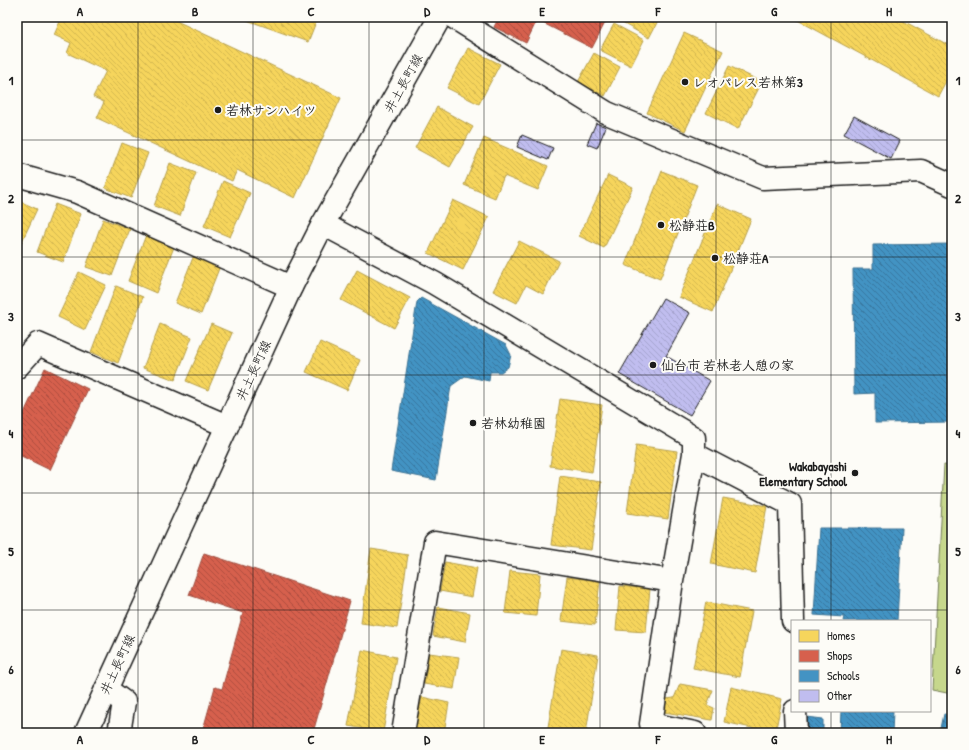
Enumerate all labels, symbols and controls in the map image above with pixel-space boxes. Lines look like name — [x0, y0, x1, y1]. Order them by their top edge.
text: A — [77, 2, 84, 20]
text: B — [192, 2, 199, 20]
text: C — [307, 2, 315, 20]
text: D — [424, 2, 431, 20]
text: E — [539, 2, 545, 20]
text: F — [655, 2, 662, 20]
text: G — [771, 2, 778, 20]
text: H — [886, 2, 892, 20]
street label: 井土長町線 — [379, 49, 427, 116]
text: 1 — [9, 71, 14, 89]
text: 1 — [956, 71, 961, 89]
place label: レオパレス若林第3 — [693, 73, 803, 91]
marker: レオパレス若林第3 — [680, 77, 690, 87]
place label: 若林サンハイツ — [226, 101, 316, 119]
marker: 若林サンハイツ — [213, 105, 223, 115]
text: 2 — [8, 189, 15, 207]
text: 2 — [955, 189, 962, 207]
place label: 松静荘B — [669, 216, 715, 234]
marker: 松静荘B — [656, 220, 666, 230]
place label: 松静荘A — [723, 249, 769, 267]
marker: 松静荘A — [710, 253, 720, 263]
text: 3 — [8, 307, 14, 325]
text: 3 — [955, 307, 961, 325]
street label: 井土長町線 — [231, 336, 275, 403]
place label: 仙台市 若林老人憩の家 — [661, 356, 794, 374]
marker: 仙台市 若林老人憩の家 — [648, 360, 658, 370]
place label: 若林幼稚園 — [481, 414, 546, 432]
marker: 若林幼稚園 — [468, 418, 478, 428]
text: 4 — [9, 424, 14, 442]
text: 4 — [956, 424, 961, 442]
place label: Wakabayashi Elementary School — [759, 457, 848, 491]
marker: Wakabayashi Elementary School — [850, 468, 860, 478]
text: 5 — [8, 542, 14, 560]
text: 5 — [955, 542, 961, 560]
legend — [791, 620, 931, 712]
text: Homes — [827, 627, 855, 644]
street label: 井土長町線 — [95, 630, 139, 697]
text: Shops — [827, 647, 853, 664]
text: 6 — [8, 660, 14, 678]
text: 6 — [955, 660, 961, 678]
text: Schools — [827, 667, 860, 684]
text: Other — [827, 687, 853, 704]
text: A — [77, 730, 84, 748]
text: B — [192, 730, 199, 748]
text: C — [307, 730, 315, 748]
text: D — [424, 730, 431, 748]
text: E — [539, 730, 545, 748]
text: F — [655, 730, 662, 748]
text: G — [771, 730, 778, 748]
text: H — [886, 730, 892, 748]

